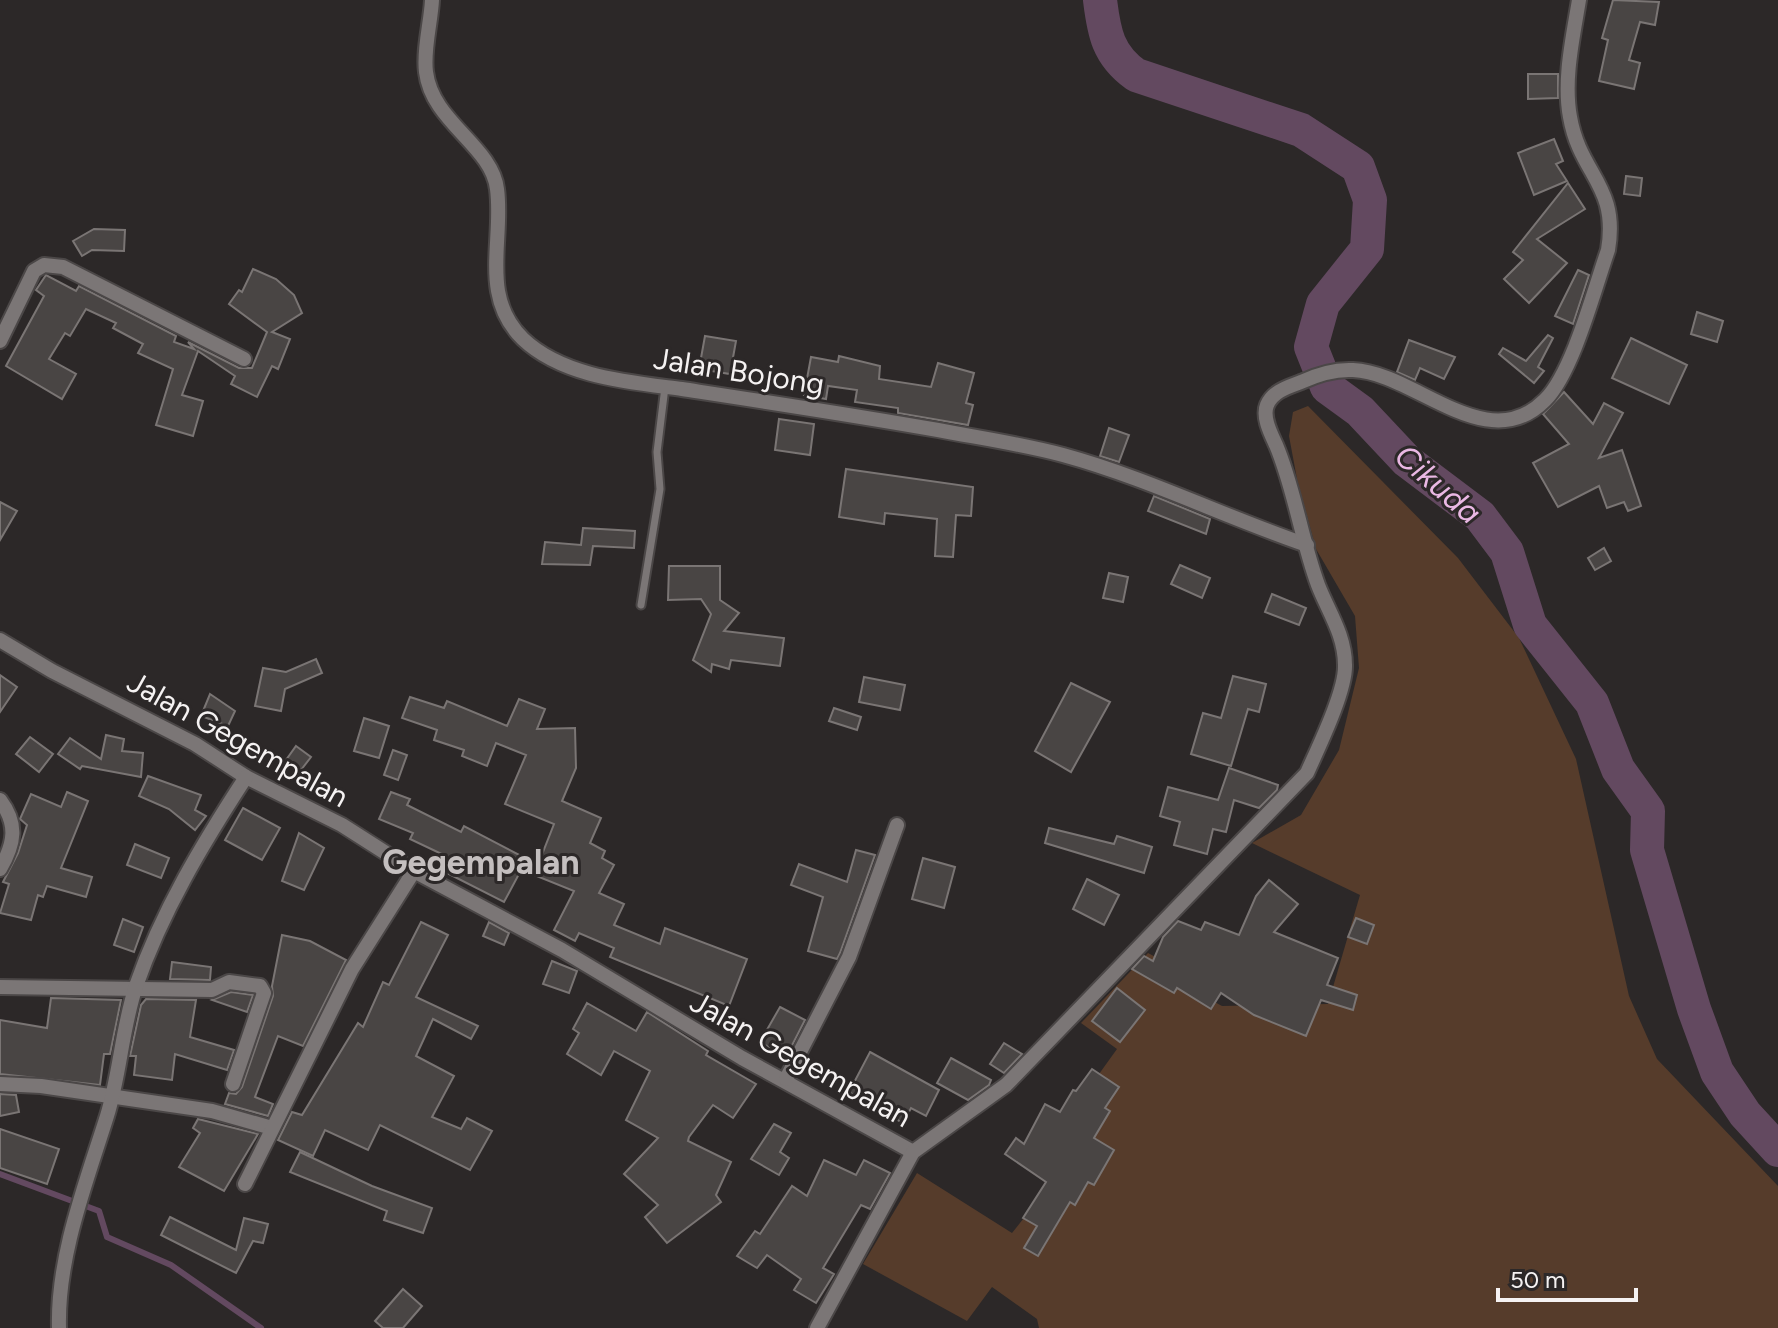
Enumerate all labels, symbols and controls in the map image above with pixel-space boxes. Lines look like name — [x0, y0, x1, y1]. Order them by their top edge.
street label: Jalan Bojong — [651, 339, 827, 403]
water label: Cikuda — [1387, 436, 1489, 532]
street label: Jalan Gegempalan — [121, 663, 355, 815]
district label: Gegempalan — [382, 842, 580, 883]
street label: Jalan Gegempalan — [684, 983, 918, 1135]
scale bar — [1498, 1252, 1636, 1302]
text: 50 m — [1510, 1265, 1566, 1294]

